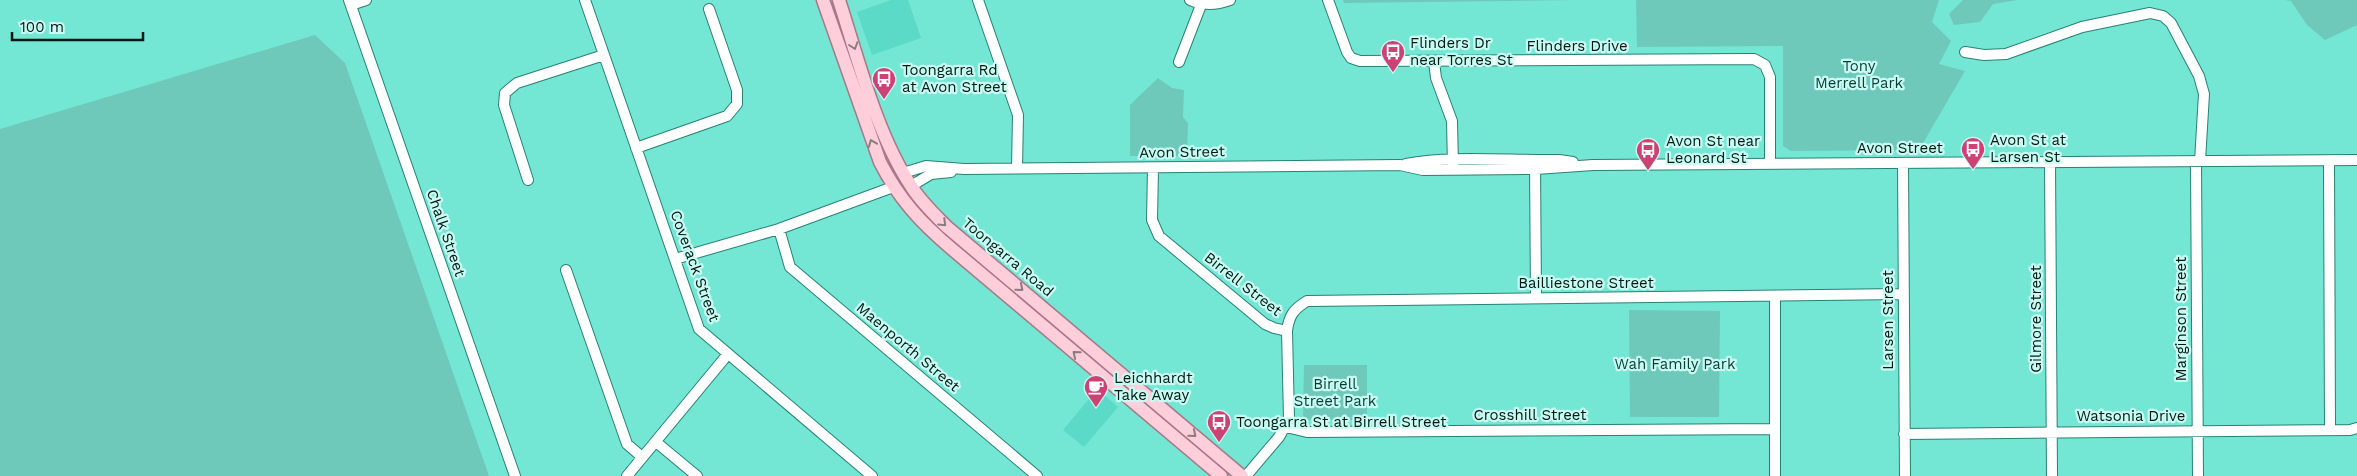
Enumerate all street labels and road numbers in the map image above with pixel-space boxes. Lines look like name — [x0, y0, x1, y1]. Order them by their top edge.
street label: Flinders Drive — [1526, 37, 1628, 55]
street label: Avon Street — [1857, 139, 1944, 157]
street label: Avon Street — [1139, 142, 1226, 162]
street label: Chalk Street — [423, 187, 470, 280]
street label: Coverack Street — [667, 208, 724, 325]
street label: Toongarra Road — [959, 214, 1057, 300]
street label: Birrell Street — [1201, 248, 1286, 320]
street label: Marginson Street — [2172, 256, 2190, 381]
street label: Gilmore Street — [2027, 265, 2045, 373]
street label: Larsen Street — [1879, 270, 1897, 370]
street label: Bailliestone Street — [1518, 274, 1654, 292]
street label: Maenporth Street — [853, 299, 964, 396]
street label: Crosshill Street — [1473, 406, 1587, 424]
street label: Watsonia Drive — [2076, 407, 2186, 425]

